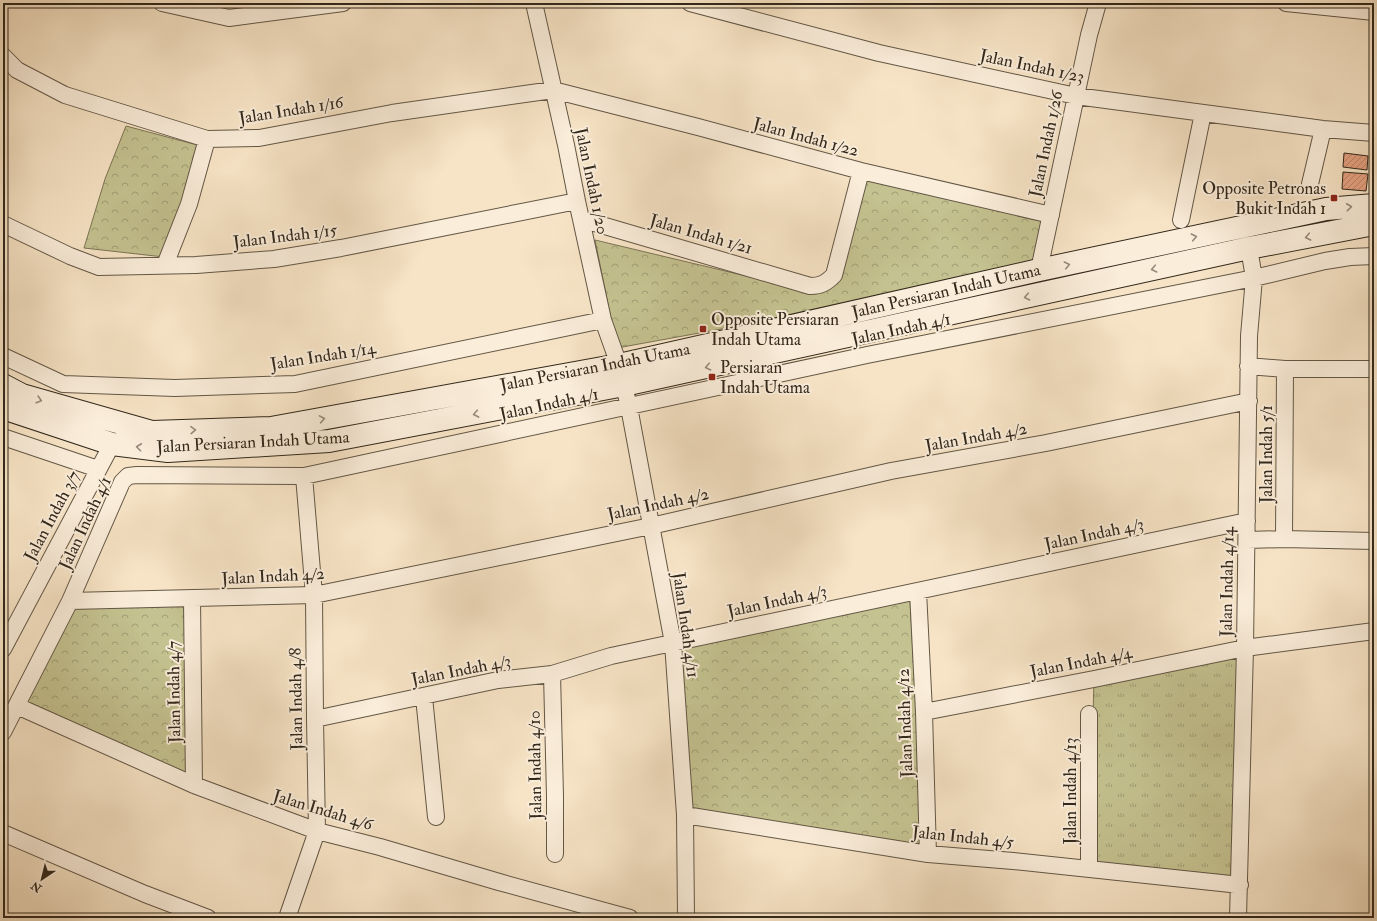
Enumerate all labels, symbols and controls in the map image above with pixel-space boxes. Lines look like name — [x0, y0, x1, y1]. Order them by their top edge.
street label: Jalan Indah 1/23 — [977, 44, 1086, 88]
street label: Jalan Indah 1/26 — [1024, 87, 1069, 200]
street label: Jalan Indah 1/16 — [236, 91, 346, 130]
street label: Jalan Indah 1/22 — [750, 113, 861, 162]
street label: Jalan Indah 1/20 — [569, 125, 614, 236]
place label: Opposite Petronas Bukit Indah 1 — [1202, 178, 1326, 219]
marker: Opposite Petronas Bukit Indah 1 — [1329, 193, 1339, 203]
one-way arrow — [1346, 202, 1352, 211]
street label: Jalan Indah 1/21 — [646, 209, 755, 260]
street label: Jalan Indah 1/15 — [231, 219, 339, 254]
one-way arrow — [1305, 232, 1311, 241]
one-way arrow — [1191, 234, 1197, 242]
street label: Jalan Persiaran Indah Utama — [849, 259, 1044, 324]
one-way arrow — [1064, 261, 1070, 269]
one-way arrow — [1150, 265, 1157, 273]
one-way arrow — [1023, 292, 1030, 300]
street label: Jalan Indah 4/1 — [849, 308, 953, 351]
place label: Opposite Persiaran Indah Utama — [711, 309, 839, 350]
marker: Opposite Persiaran Indah Utama — [698, 324, 708, 334]
street label: Jalan Indah 1/14 — [268, 337, 378, 376]
street label: Jalan Persiaran Indah Utama — [497, 338, 693, 397]
place label: Persiaran Indah Utama — [720, 357, 811, 398]
one-way arrow — [705, 362, 711, 370]
marker: Persiaran Indah Utama — [707, 372, 717, 382]
street label: Jalan Indah 4/1 — [497, 383, 601, 426]
one-way arrow — [35, 395, 42, 404]
street label: Jalan Indah 5/1 — [1256, 405, 1278, 504]
one-way arrow — [473, 409, 479, 417]
one-way arrow — [319, 415, 325, 423]
street label: Jalan Indah 4/2 — [922, 418, 1029, 457]
street label: Jalan Persiaran Indah Utama — [155, 426, 351, 459]
one-way arrow — [190, 426, 196, 435]
one-way arrow — [136, 443, 142, 452]
street label: Jalan Indah 3/7 — [19, 467, 86, 566]
street label: Jalan Indah 4/1 — [54, 473, 117, 574]
street label: Jalan Indah 4/2 — [604, 483, 711, 526]
street label: Jalan Indah 4/3 — [1041, 513, 1146, 556]
street label: Jalan Indah 4/14 — [1216, 526, 1239, 638]
street label: Jalan Indah 4/2 — [220, 563, 325, 590]
street label: Jalan Indah 4/11 — [667, 570, 704, 679]
street label: Jalan Indah 4/3 — [724, 580, 829, 623]
street label: Jalan Indah 4/7 — [163, 640, 186, 744]
street label: Jalan Indah 4/4 — [1027, 642, 1135, 683]
street label: Jalan Indah 4/8 — [285, 647, 308, 752]
street label: Jalan Indah 4/3 — [408, 650, 513, 691]
street label: Jalan Indah 4/12 — [893, 668, 918, 779]
street label: Jalan Indah 4/10 — [524, 710, 547, 821]
street label: Jalan Indah 4/13 — [1060, 737, 1082, 846]
street label: Jalan Indah 4/6 — [269, 785, 377, 836]
street label: Jalan Indah 4/5 — [910, 821, 1015, 854]
north arrow — [22, 859, 62, 899]
text: N — [28, 878, 45, 896]

